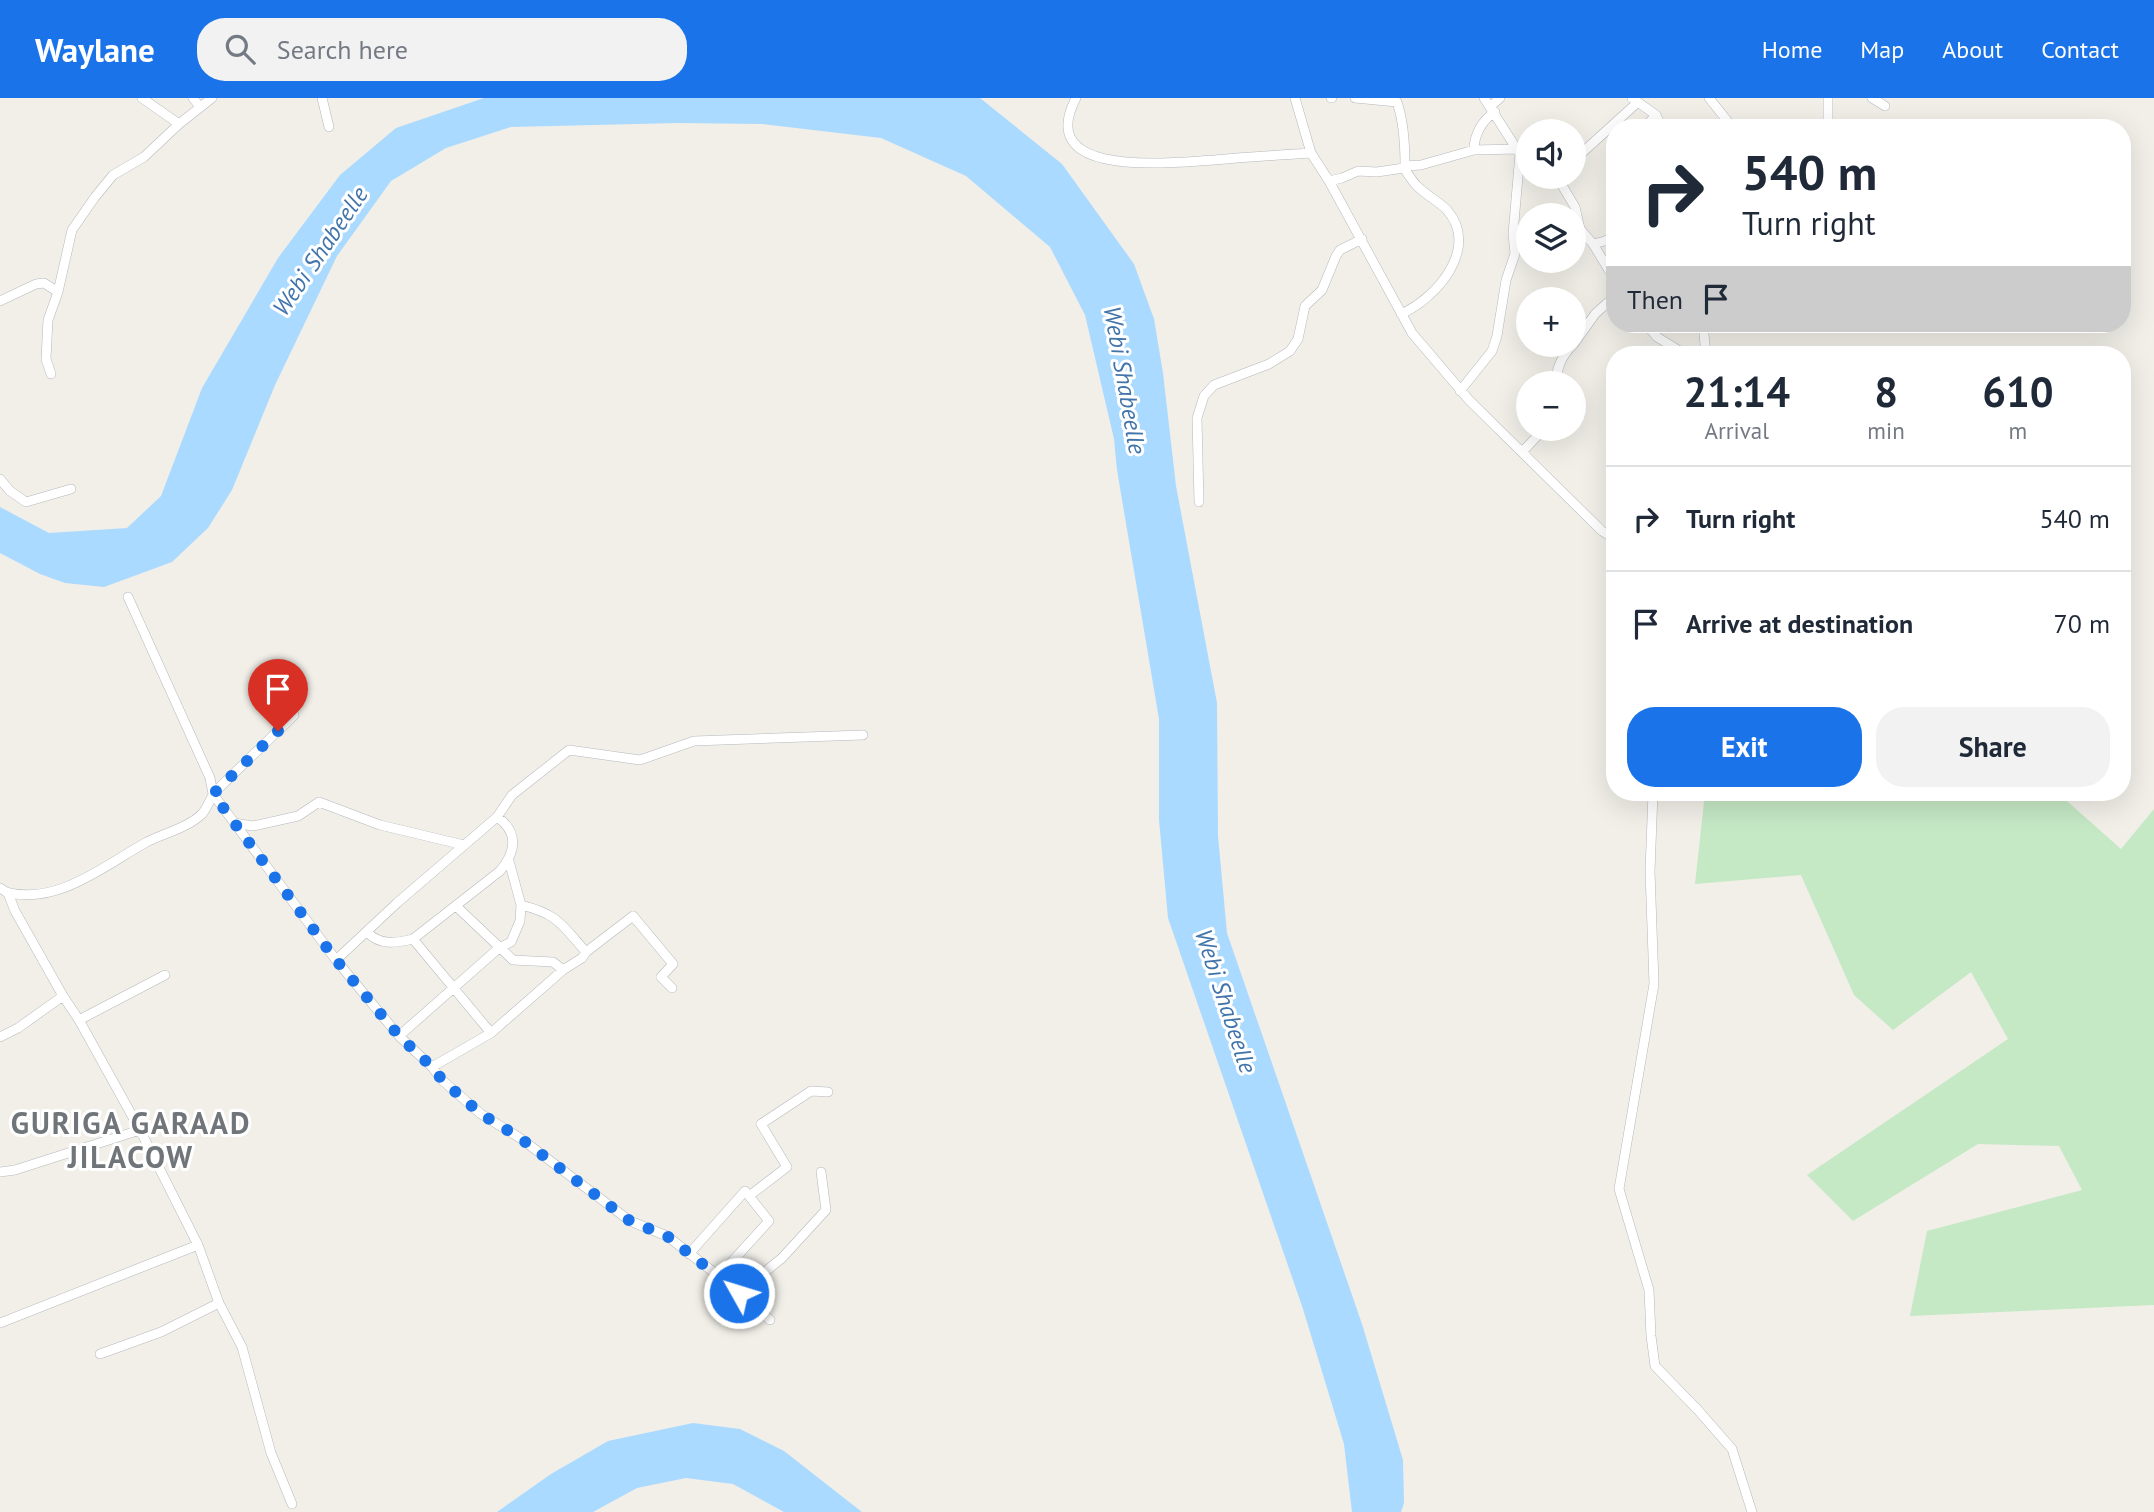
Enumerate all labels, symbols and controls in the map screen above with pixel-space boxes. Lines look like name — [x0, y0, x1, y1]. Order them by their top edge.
search box — [197, 18, 687, 81]
text: Waylane — [35, 28, 155, 71]
icon: search — [221, 30, 259, 68]
text: Search here — [277, 33, 408, 66]
text: Home — [1762, 34, 1822, 65]
text: Map — [1860, 34, 1904, 65]
text: About — [1942, 34, 2003, 65]
text: Contact — [2041, 34, 2119, 65]
map controls — [1516, 119, 1586, 441]
button: sound — [1516, 119, 1586, 189]
text: 540 m — [1742, 140, 1877, 204]
icon: right — [1627, 147, 1718, 238]
water label: Webi Shabeelle — [265, 180, 375, 322]
text: Turn right — [1742, 202, 1876, 244]
button: layers — [1516, 203, 1586, 273]
icon: arrive — [1697, 280, 1735, 318]
text: Then — [1627, 283, 1683, 316]
button: + — [1516, 287, 1586, 357]
water label: Webi Shabeelle — [1097, 304, 1153, 456]
text: 21:14 — [1683, 364, 1790, 419]
text: 8 — [1874, 364, 1898, 419]
text: 610 — [1982, 364, 2054, 419]
button: − — [1516, 371, 1586, 441]
text: Arrival — [1704, 416, 1769, 445]
text: min — [1867, 416, 1905, 445]
text: m — [2009, 416, 2027, 445]
icon: right — [1627, 500, 1665, 538]
text: Turn right — [1686, 502, 1795, 535]
text: 540 m — [2039, 502, 2110, 535]
icon: arrive — [1627, 605, 1665, 643]
text: Arrive at destination — [1686, 607, 1913, 640]
text: 70 m — [2054, 607, 2110, 640]
pin — [248, 659, 308, 731]
icon: arrive — [259, 670, 297, 708]
button: Exit — [1627, 707, 1862, 787]
button: Share — [1876, 707, 2110, 787]
water label: Webi Shabeelle — [1188, 925, 1264, 1077]
district label: GURIGA GARAAD JILACOW — [11, 1103, 251, 1176]
position arrow — [702, 1256, 776, 1330]

